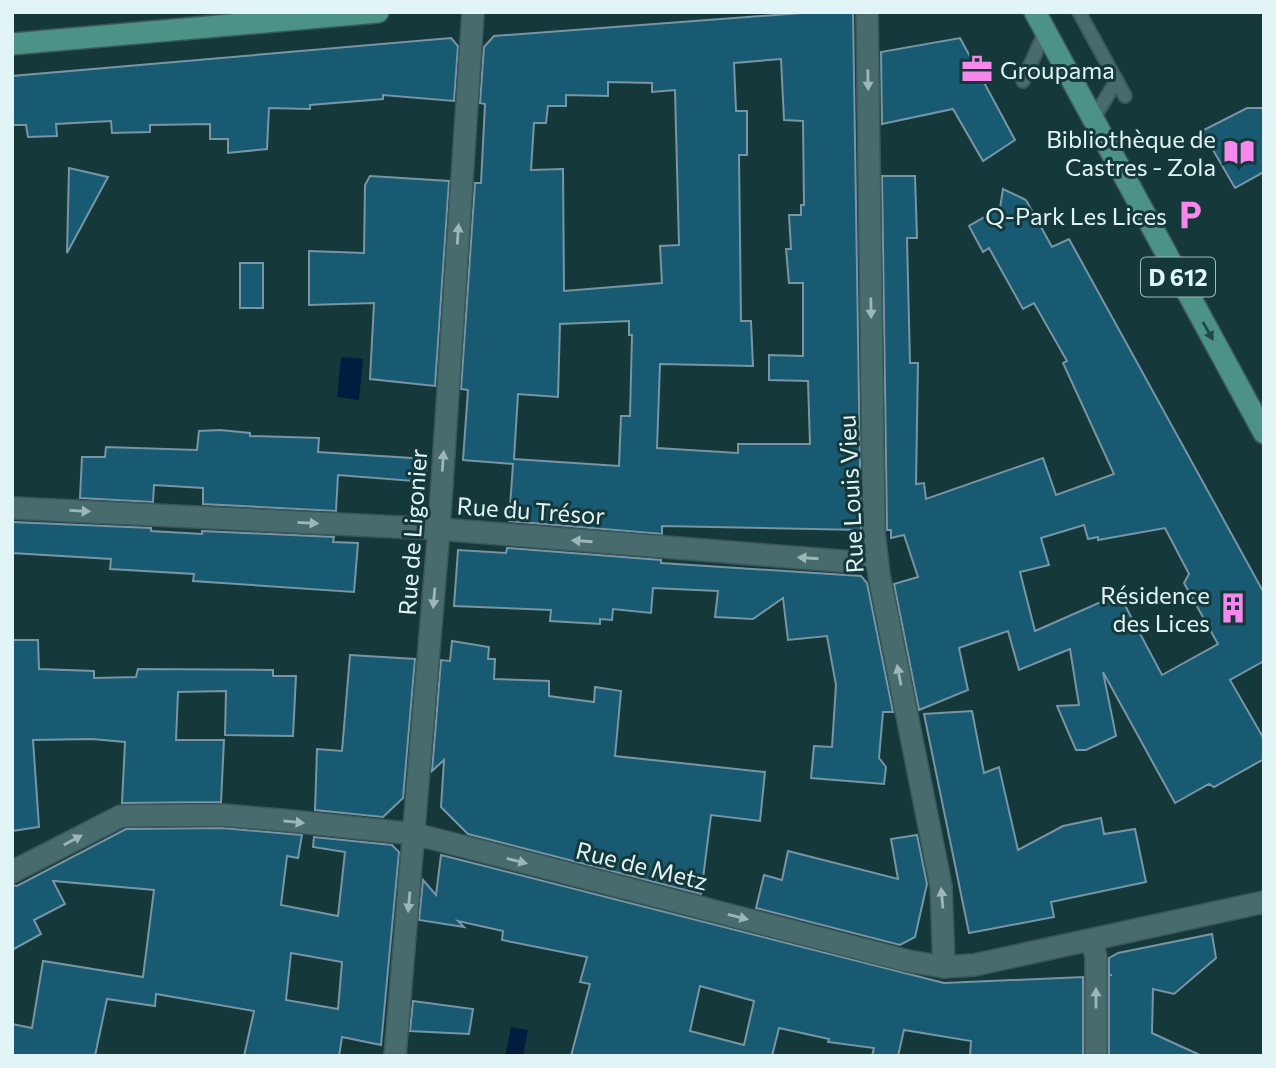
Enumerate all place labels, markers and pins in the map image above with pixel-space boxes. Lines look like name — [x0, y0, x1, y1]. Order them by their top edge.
office icon: Groupama — [960, 52, 994, 86]
place label: Groupama — [1000, 55, 1115, 84]
place label: Bibliothèque de Castres - Zola — [1046, 124, 1216, 181]
library icon: Bibliothèque de Castres - Zola — [1222, 135, 1256, 169]
parking icon: Q-Park Les Lices — [1173, 198, 1207, 232]
place label: Q-Park Les Lices — [985, 201, 1167, 230]
place label: Résidence des Lices — [1100, 580, 1210, 637]
building icon: Résidence des Lices — [1216, 591, 1250, 625]

